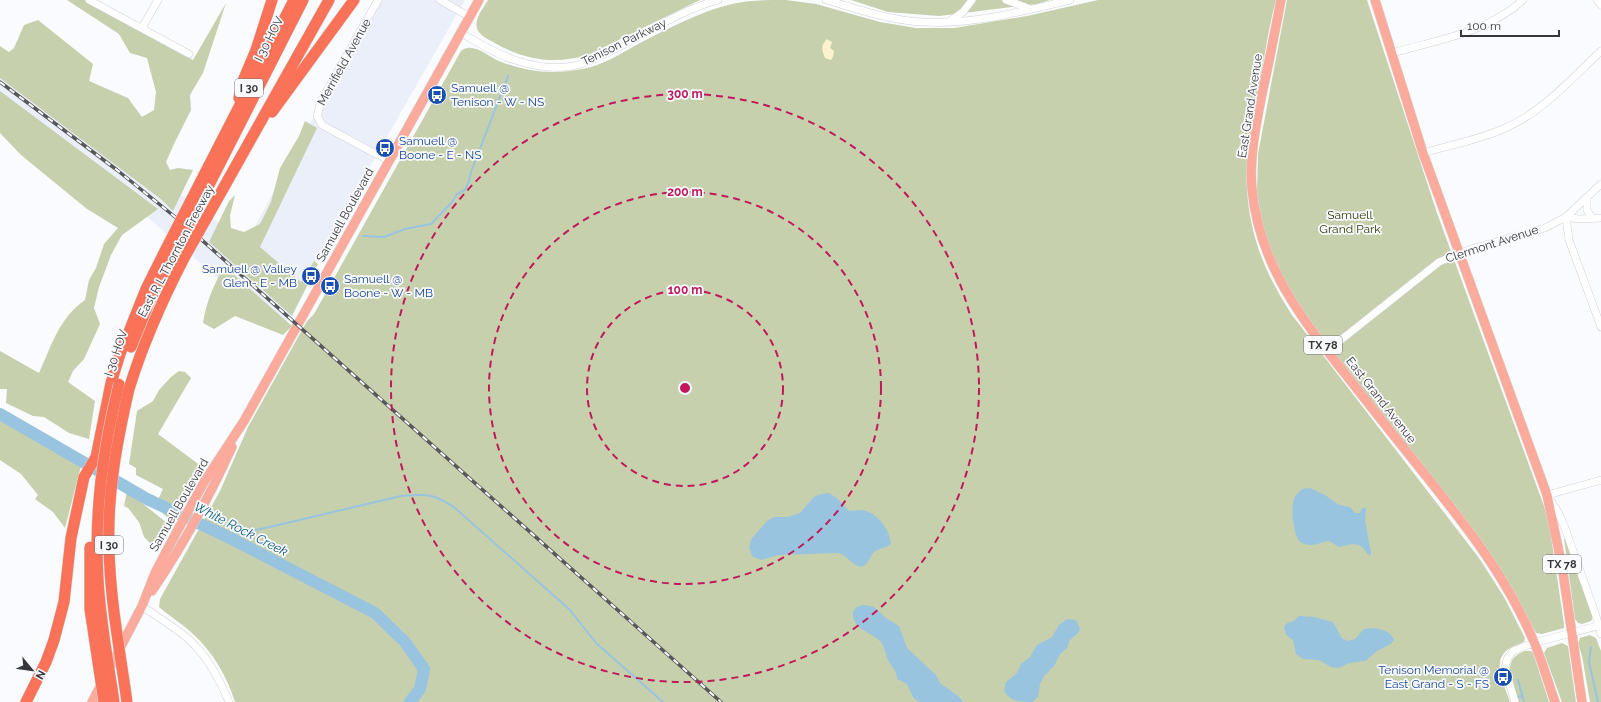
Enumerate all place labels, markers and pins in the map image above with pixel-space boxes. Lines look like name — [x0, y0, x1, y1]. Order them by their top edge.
place label: Samuell @ Tenison - W - NS — [451, 81, 544, 109]
bus stop icon: Samuell @ Tenison - W - NS — [426, 84, 448, 106]
place label: Samuell @ Boone - E - NS — [399, 134, 482, 162]
bus stop icon: Samuell @ Boone - E - NS — [374, 137, 396, 159]
place label: Samuell @ Valley Glen - E - MB — [202, 262, 297, 290]
bus stop icon: Samuell @ Valley Glen - E - MB — [300, 265, 322, 287]
place label: Samuell @ Boone - W - MB — [344, 272, 433, 300]
bus stop icon: Samuell @ Boone - W - MB — [319, 275, 341, 297]
centre of rings — [678, 381, 692, 395]
place label: Tenison Memorial @ East Grand - S - FS — [1378, 663, 1489, 691]
bus stop icon: Tenison Memorial @ East Grand - S - FS — [1492, 666, 1514, 688]

